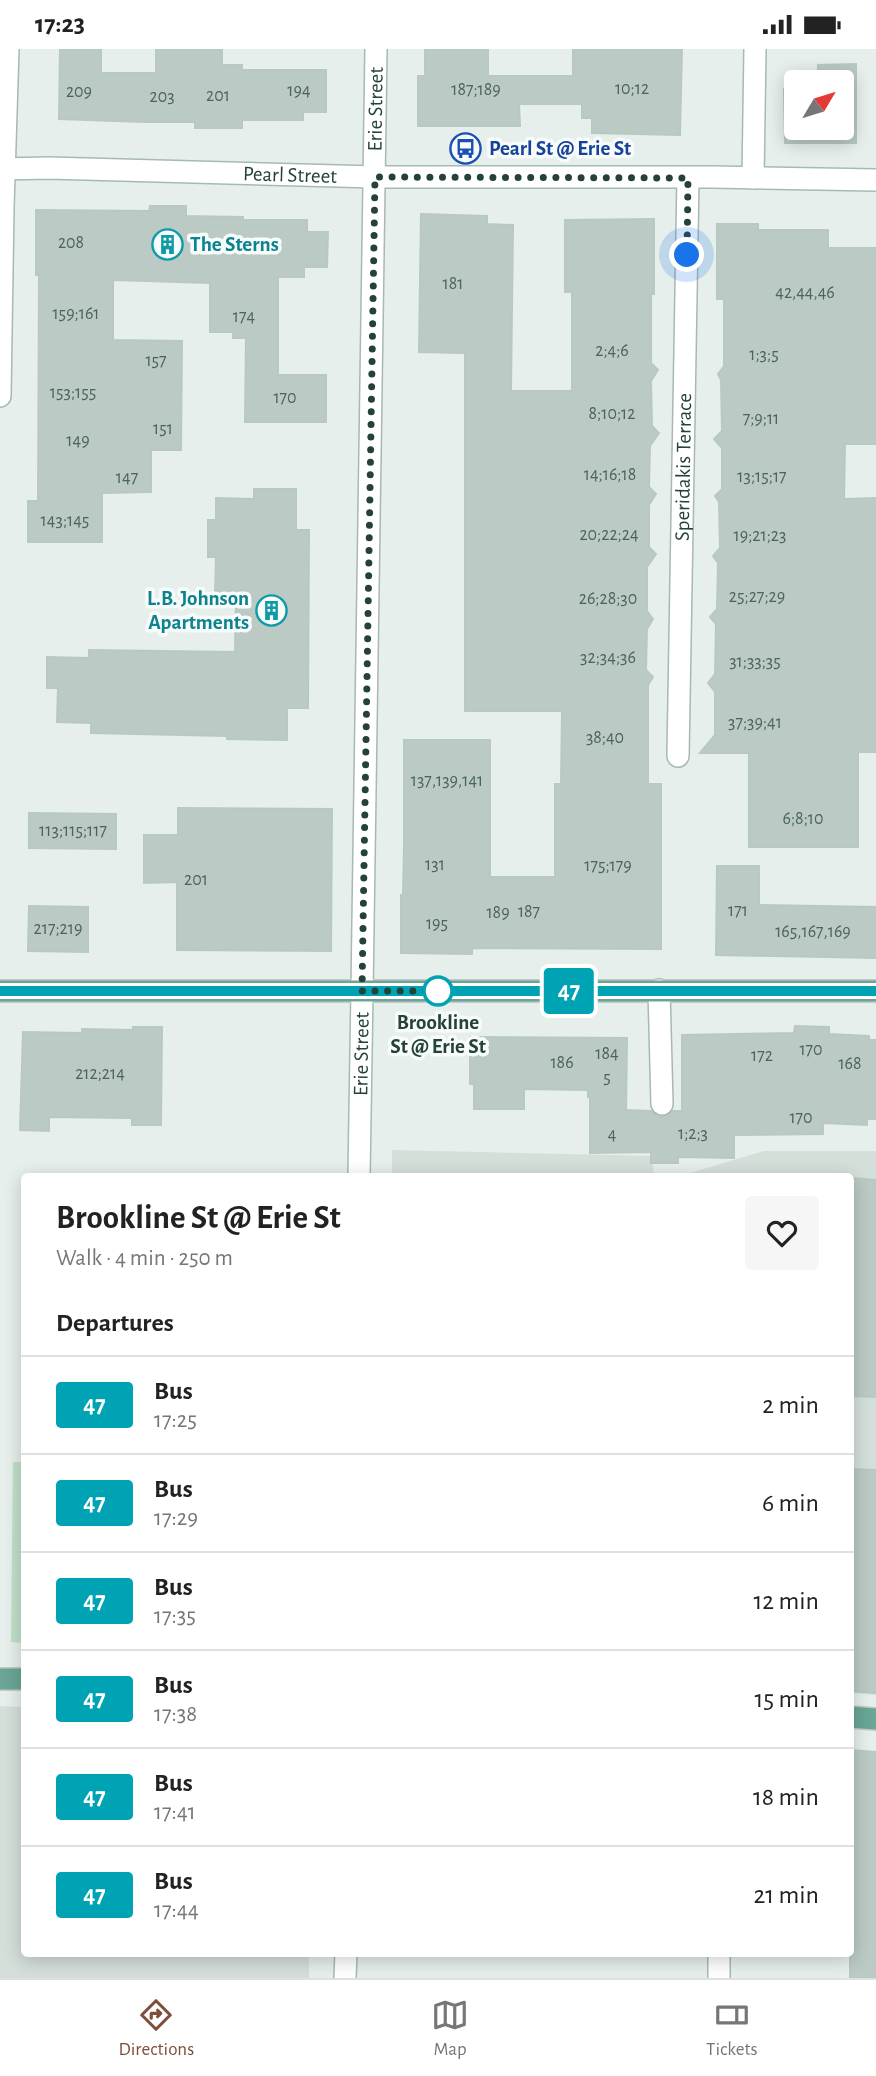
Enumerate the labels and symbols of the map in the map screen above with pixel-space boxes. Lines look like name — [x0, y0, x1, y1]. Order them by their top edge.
street label: Erie Street — [364, 66, 386, 151]
north arrow — [784, 70, 854, 140]
house number: 10;12 — [615, 80, 649, 98]
house number: 187;189 — [451, 81, 501, 99]
house number: 194 — [287, 82, 311, 100]
house number: 209 — [66, 83, 92, 101]
house number: 201 — [206, 87, 230, 105]
house number: 203 — [149, 88, 175, 106]
bus stop icon: Pearl St @ Erie St — [449, 131, 483, 165]
place label: Pearl St @ Erie St — [489, 138, 631, 159]
street label: Pearl Street — [243, 163, 338, 186]
building icon: The Sterns — [150, 227, 184, 261]
house number: 208 — [58, 234, 84, 252]
place label: The Sterns — [190, 234, 279, 255]
your location — [669, 237, 704, 272]
house number: 181 — [443, 275, 463, 293]
house number: 42,44,46 — [775, 284, 835, 302]
house number: 159;161 — [52, 305, 100, 323]
house number: 174 — [233, 308, 256, 326]
house number: 2;4;6 — [595, 342, 629, 360]
house number: 1;3;5 — [749, 346, 779, 364]
house number: 157 — [145, 352, 167, 370]
house number: 153;155 — [50, 384, 96, 402]
house number: 170 — [273, 389, 297, 407]
street label: Speridakis Terrace — [671, 393, 695, 541]
house number: 8;10;12 — [589, 405, 635, 423]
house number: 7;9;11 — [743, 410, 779, 428]
house number: 151 — [153, 420, 173, 438]
house number: 149 — [66, 432, 90, 450]
house number: 14;16;18 — [584, 466, 636, 484]
house number: 13;15;17 — [737, 468, 787, 486]
house number: 147 — [116, 469, 138, 487]
house number: 143;145 — [41, 512, 89, 530]
house number: 20;22;24 — [579, 526, 639, 544]
house number: 19;21;23 — [734, 527, 786, 545]
place label: L.B. Johnson Apartments — [147, 588, 249, 633]
house number: 25;27;29 — [729, 588, 785, 606]
house number: 26;28;30 — [579, 590, 637, 608]
building icon: L.B. Johnson Apartments — [255, 593, 289, 627]
house number: 32;34;36 — [580, 649, 636, 667]
house number: 31;33;35 — [729, 653, 781, 671]
house number: 37;39;41 — [728, 714, 782, 732]
house number: 38;40 — [586, 729, 624, 747]
house number: 137,139,141 — [411, 772, 483, 790]
house number: 6;8;10 — [783, 810, 823, 828]
house number: 113;115;117 — [39, 822, 107, 840]
house number: 131 — [425, 856, 445, 874]
house number: 175;179 — [584, 857, 632, 875]
house number: 201 — [184, 871, 208, 889]
house number: 171 — [728, 902, 748, 920]
house number: 187 — [518, 903, 540, 921]
house number: 189 — [486, 904, 510, 922]
house number: 195 — [426, 915, 448, 933]
house number: 217;219 — [34, 920, 82, 938]
house number: 165,167,169 — [775, 923, 851, 941]
line badge: 47 — [538, 968, 600, 1014]
marker: Brookline St @ Erie St — [423, 976, 453, 1006]
street label: Erie Street — [350, 1011, 372, 1096]
place label: Brookline St @ Erie St — [390, 1012, 486, 1057]
house number: 170 — [799, 1041, 823, 1059]
house number: 184 — [595, 1045, 619, 1063]
house number: 172 — [751, 1047, 773, 1065]
house number: 186 — [550, 1054, 574, 1072]
house number: 168 — [838, 1055, 862, 1073]
house number: 212;214 — [75, 1065, 125, 1083]
house number: 5 — [603, 1069, 611, 1087]
house number: 170 — [789, 1109, 813, 1127]
house number: 1;2;3 — [678, 1125, 708, 1143]
house number: 4 — [608, 1126, 617, 1144]

